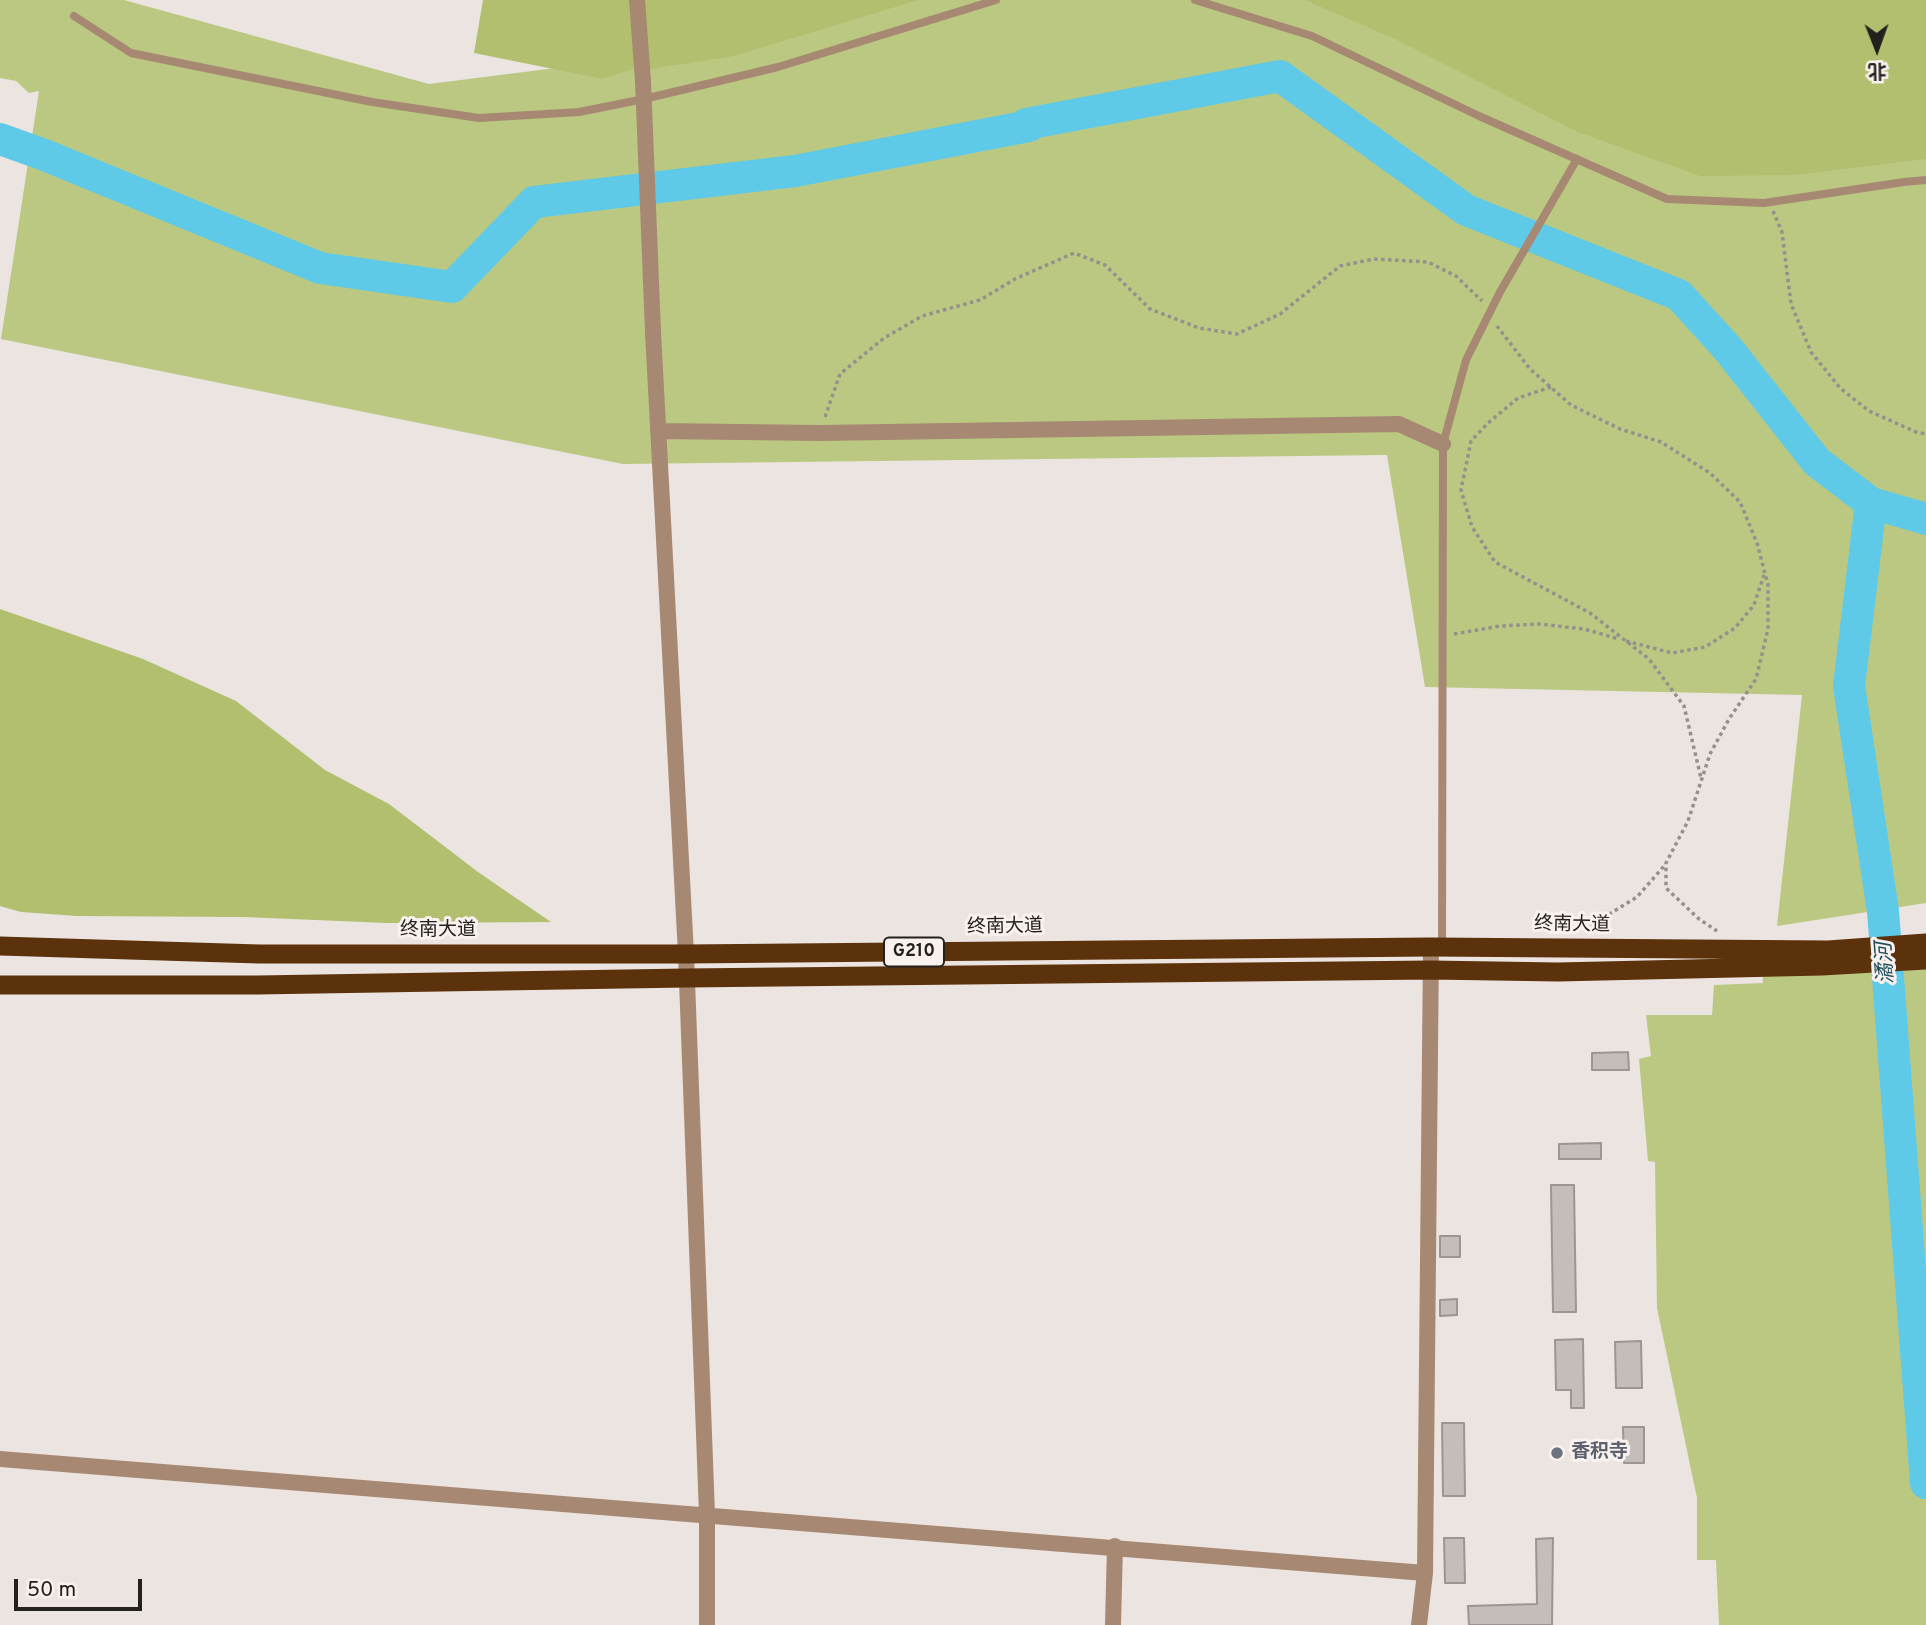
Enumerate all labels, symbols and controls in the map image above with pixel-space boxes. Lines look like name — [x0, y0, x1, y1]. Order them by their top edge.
north arrow — [1842, 14, 1912, 84]
text: 北 — [1868, 58, 1887, 82]
street label: 终南大道 — [1534, 914, 1610, 938]
street label: 终南大道 — [967, 916, 1043, 940]
street label: 终南大道 — [400, 920, 476, 942]
road number: G210 — [884, 937, 944, 967]
water label: 潏河 — [1873, 941, 1901, 985]
place label: 香积寺 — [1571, 1442, 1628, 1464]
marker: 香积寺 — [1549, 1445, 1565, 1461]
scale bar — [18, 1566, 145, 1610]
text: 50 m — [27, 1577, 76, 1604]

